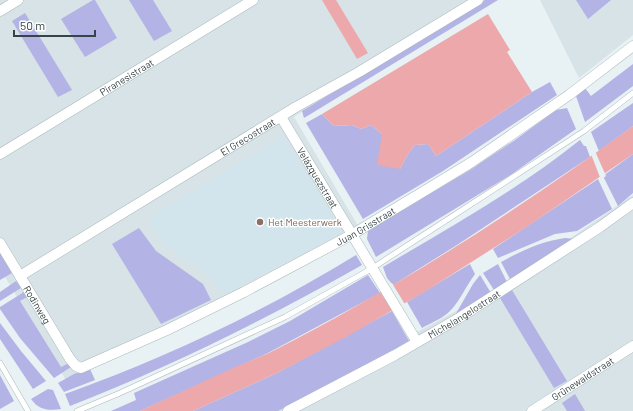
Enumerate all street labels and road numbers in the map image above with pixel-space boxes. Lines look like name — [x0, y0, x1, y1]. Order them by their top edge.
street label: Piranesistraat — [97, 56, 156, 98]
street label: El Grecostraat — [218, 115, 278, 158]
street label: Velázquezstraat — [295, 145, 341, 211]
street label: Juan Grisstraat — [334, 204, 397, 248]
street label: Rodinweg — [21, 283, 53, 326]
street label: Michelangelostraat — [426, 287, 503, 341]
street label: Grünewaldstraat — [549, 354, 616, 403]

